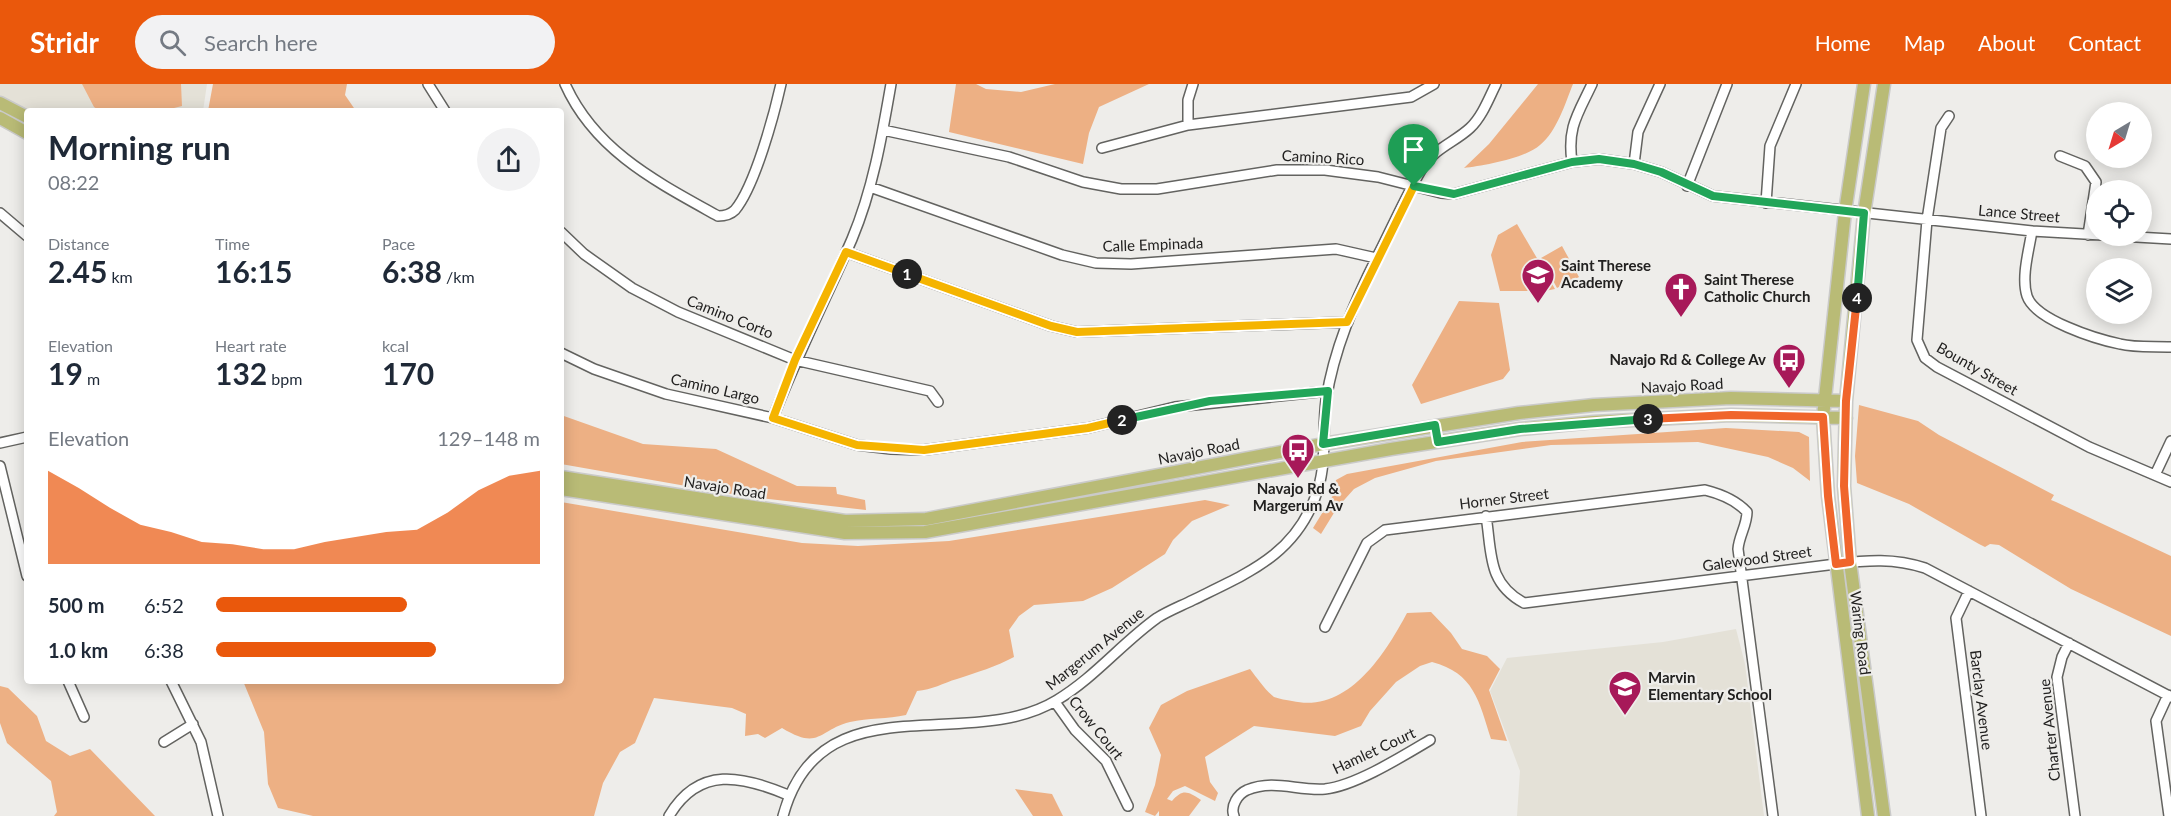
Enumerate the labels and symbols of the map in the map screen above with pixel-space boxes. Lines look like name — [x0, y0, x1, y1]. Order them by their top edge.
north arrow — [2086, 102, 2152, 168]
pin — [1388, 124, 1439, 186]
street label: Camino Rico — [1281, 146, 1365, 168]
street label: Lance Street — [1978, 200, 2061, 226]
street label: Calle Empinada — [1102, 233, 1204, 255]
place label: Saint Therese Academy — [1560, 256, 1651, 291]
school or university icon: Saint Therese Academy — [1520, 257, 1556, 304]
pin: 1 — [892, 259, 922, 289]
place label: Saint Therese Catholic Church — [1704, 270, 1810, 305]
church icon: Saint Therese Catholic Church — [1663, 271, 1699, 318]
pin: 4 — [1842, 283, 1872, 313]
street label: Camino Corto — [684, 291, 776, 342]
street label: Bounty Street — [1934, 338, 2022, 399]
bus stop icon: Navajo Rd & College Av — [1771, 342, 1807, 389]
place label: Navajo Rd & College Av — [1609, 350, 1766, 368]
street label: Camino Largo — [669, 369, 761, 407]
street label: Navajo Road — [1640, 374, 1724, 396]
pin: 3 — [1633, 404, 1663, 434]
pin: 2 — [1107, 405, 1137, 435]
bus stop icon: Navajo Rd & Margerum Av — [1280, 432, 1316, 479]
street label: Navajo Road — [1156, 434, 1241, 468]
street label: Navajo Road — [683, 472, 767, 502]
place label: Navajo Rd & Margerum Av — [1253, 479, 1343, 514]
street label: Horner Street — [1458, 484, 1550, 512]
street label: Galewood Street — [1701, 541, 1813, 575]
street label: Waring Road — [1847, 590, 1875, 676]
street label: Margerum Avenue — [1042, 603, 1147, 693]
street label: Barclay Avenue — [1967, 649, 1997, 751]
place label: Marvin Elementary School — [1648, 668, 1772, 703]
school or university icon: Marvin Elementary School — [1607, 669, 1643, 716]
street label: Charter Avenue — [2035, 678, 2063, 782]
street label: Crow Court — [1066, 692, 1128, 763]
street label: Hamlet Court — [1329, 723, 1418, 777]

